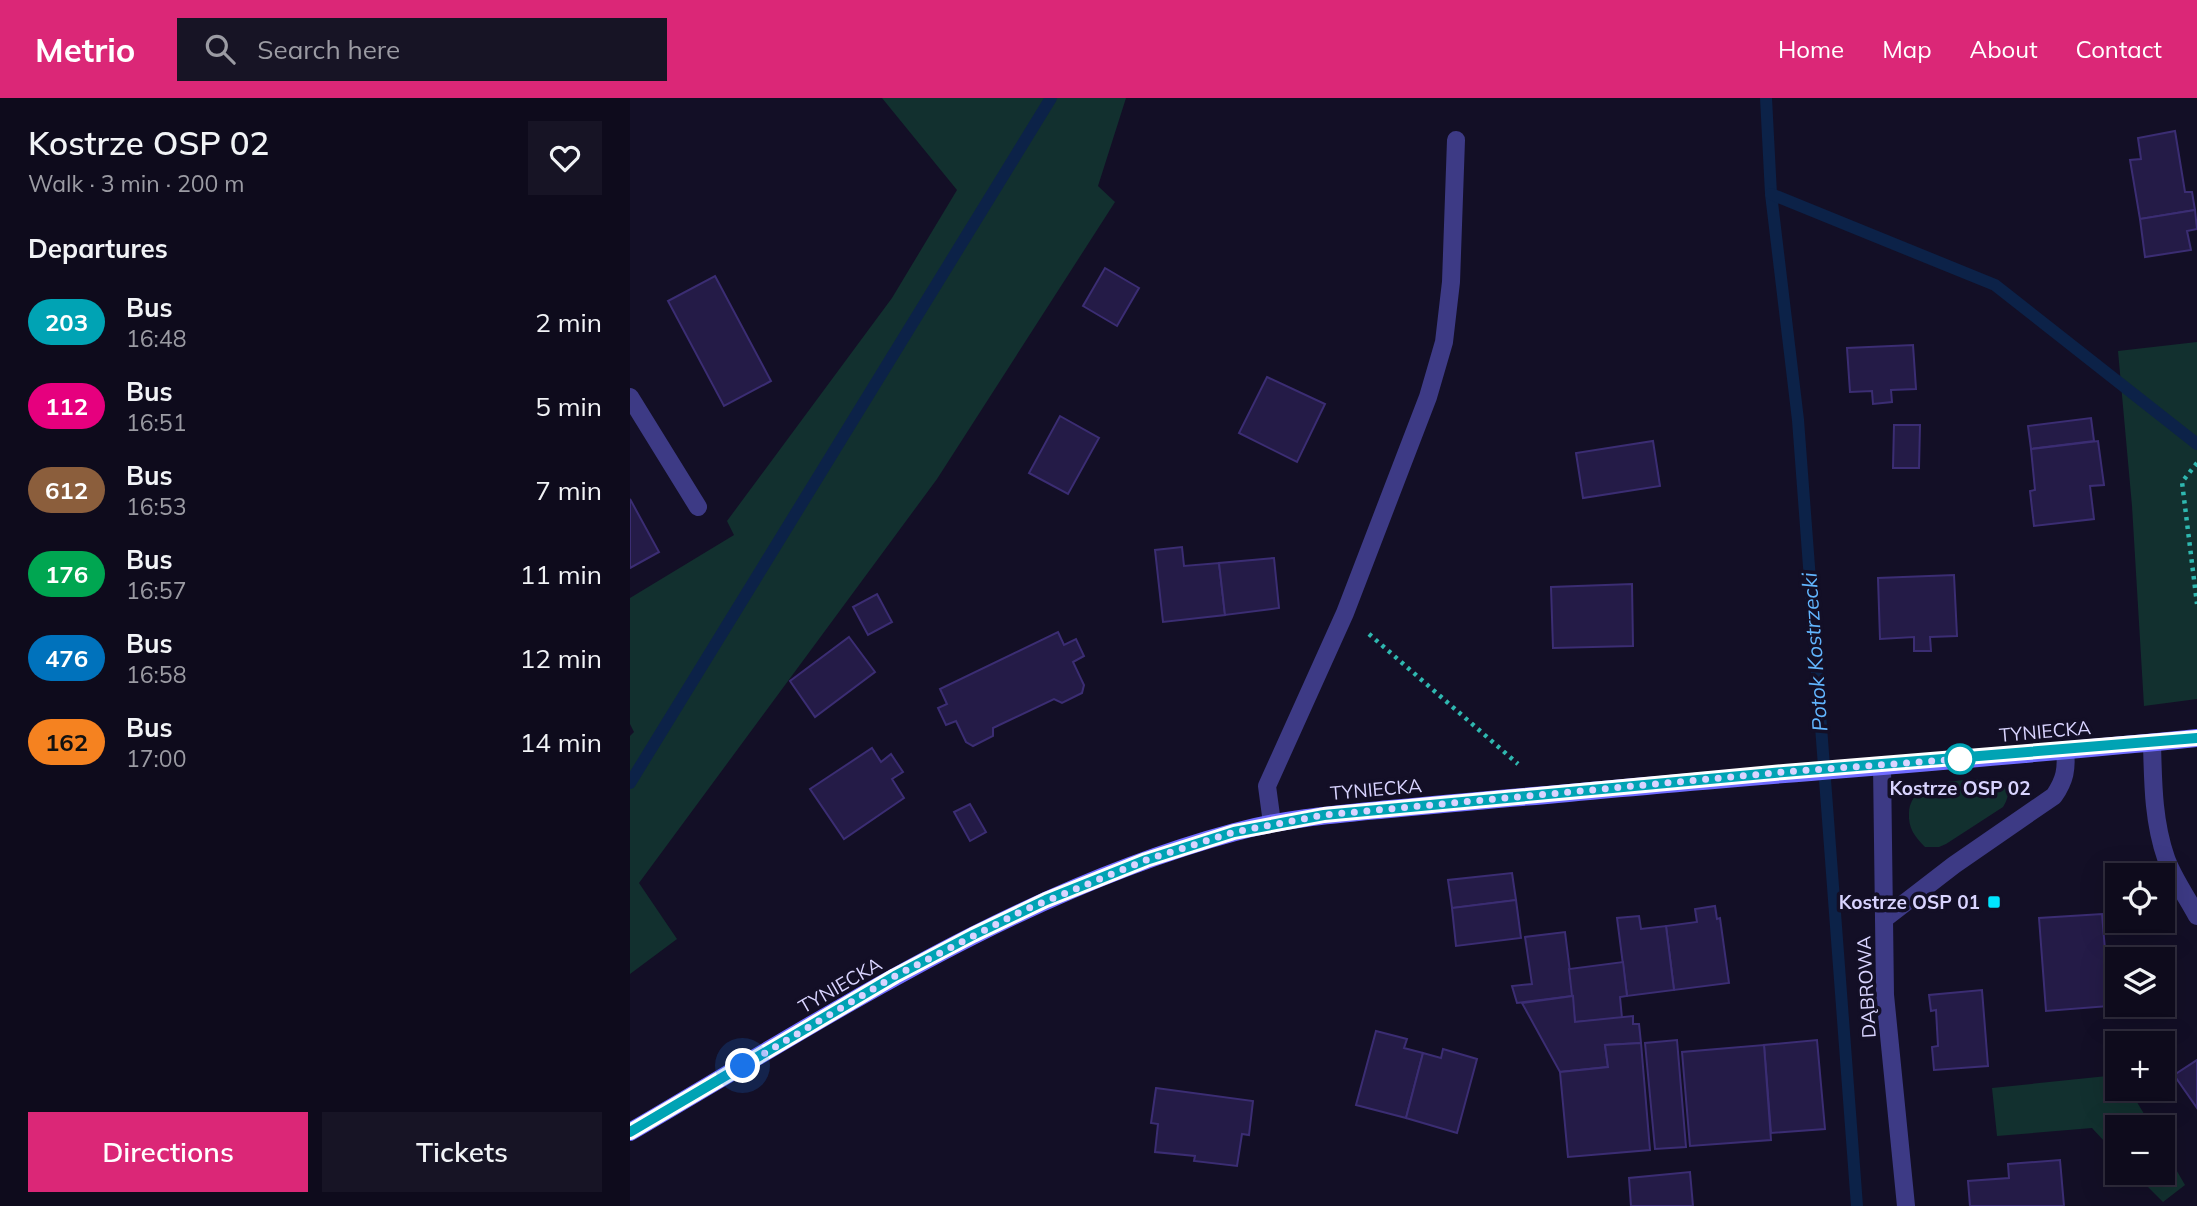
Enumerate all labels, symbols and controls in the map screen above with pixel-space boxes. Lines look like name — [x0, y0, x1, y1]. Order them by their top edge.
search box — [177, 18, 667, 81]
text: Metrio — [35, 29, 135, 70]
icon: search — [201, 30, 239, 68]
text: Search here — [257, 33, 400, 66]
text: Home — [1778, 34, 1844, 64]
text: Map — [1882, 34, 1932, 64]
text: About — [1970, 34, 2038, 64]
text: Contact — [2076, 34, 2162, 64]
button: heart — [528, 121, 602, 195]
text: Kostrze OSP 02 — [28, 122, 269, 163]
text: Walk · 3 min · 200 m — [28, 169, 245, 198]
text: Departures — [28, 232, 168, 265]
text: Bus — [126, 291, 172, 324]
text: 2 min — [535, 306, 602, 339]
text: 203 — [45, 307, 88, 337]
text: 16:48 — [126, 324, 186, 353]
text: Bus — [126, 375, 172, 408]
text: 5 min — [535, 390, 602, 423]
text: 112 — [45, 391, 88, 421]
text: 16:51 — [126, 408, 186, 437]
text: Bus — [126, 459, 172, 492]
text: 7 min — [535, 474, 602, 507]
text: 612 — [45, 475, 88, 505]
text: 16:53 — [126, 492, 186, 521]
text: Bus — [126, 543, 172, 576]
text: 11 min — [520, 558, 602, 591]
text: 176 — [45, 559, 88, 589]
water label: Potok Kostrzecki — [1795, 571, 1833, 732]
text: 16:57 — [126, 576, 186, 605]
text: Bus — [126, 627, 172, 660]
text: 12 min — [520, 642, 602, 675]
text: 476 — [45, 643, 88, 673]
text: 16:58 — [126, 660, 186, 689]
text: Bus — [126, 711, 172, 744]
street label: TYNIECKA — [1998, 715, 2092, 747]
text: 14 min — [520, 726, 602, 759]
text: 162 — [45, 727, 88, 757]
text: 17:00 — [126, 744, 186, 773]
marker: Kostrze OSP 02 — [1945, 744, 1975, 774]
street label: TYNIECKA — [1329, 773, 1423, 805]
place label: Kostrze OSP 02 — [1889, 776, 2031, 800]
map controls — [2105, 863, 2175, 1185]
button: locate — [2105, 863, 2175, 933]
place label: Kostrze OSP 01 — [1839, 890, 1980, 914]
marker: Kostrze OSP 01 — [1986, 894, 2002, 910]
street label: DĄBROWA — [1851, 935, 1881, 1039]
button: layers — [2105, 947, 2175, 1017]
street label: TYNIECKA — [794, 952, 886, 1018]
button: + — [2105, 1031, 2175, 1101]
your location — [725, 1048, 760, 1083]
button: Directions — [28, 1112, 308, 1192]
button: Tickets — [322, 1112, 602, 1192]
button: − — [2105, 1115, 2175, 1185]

